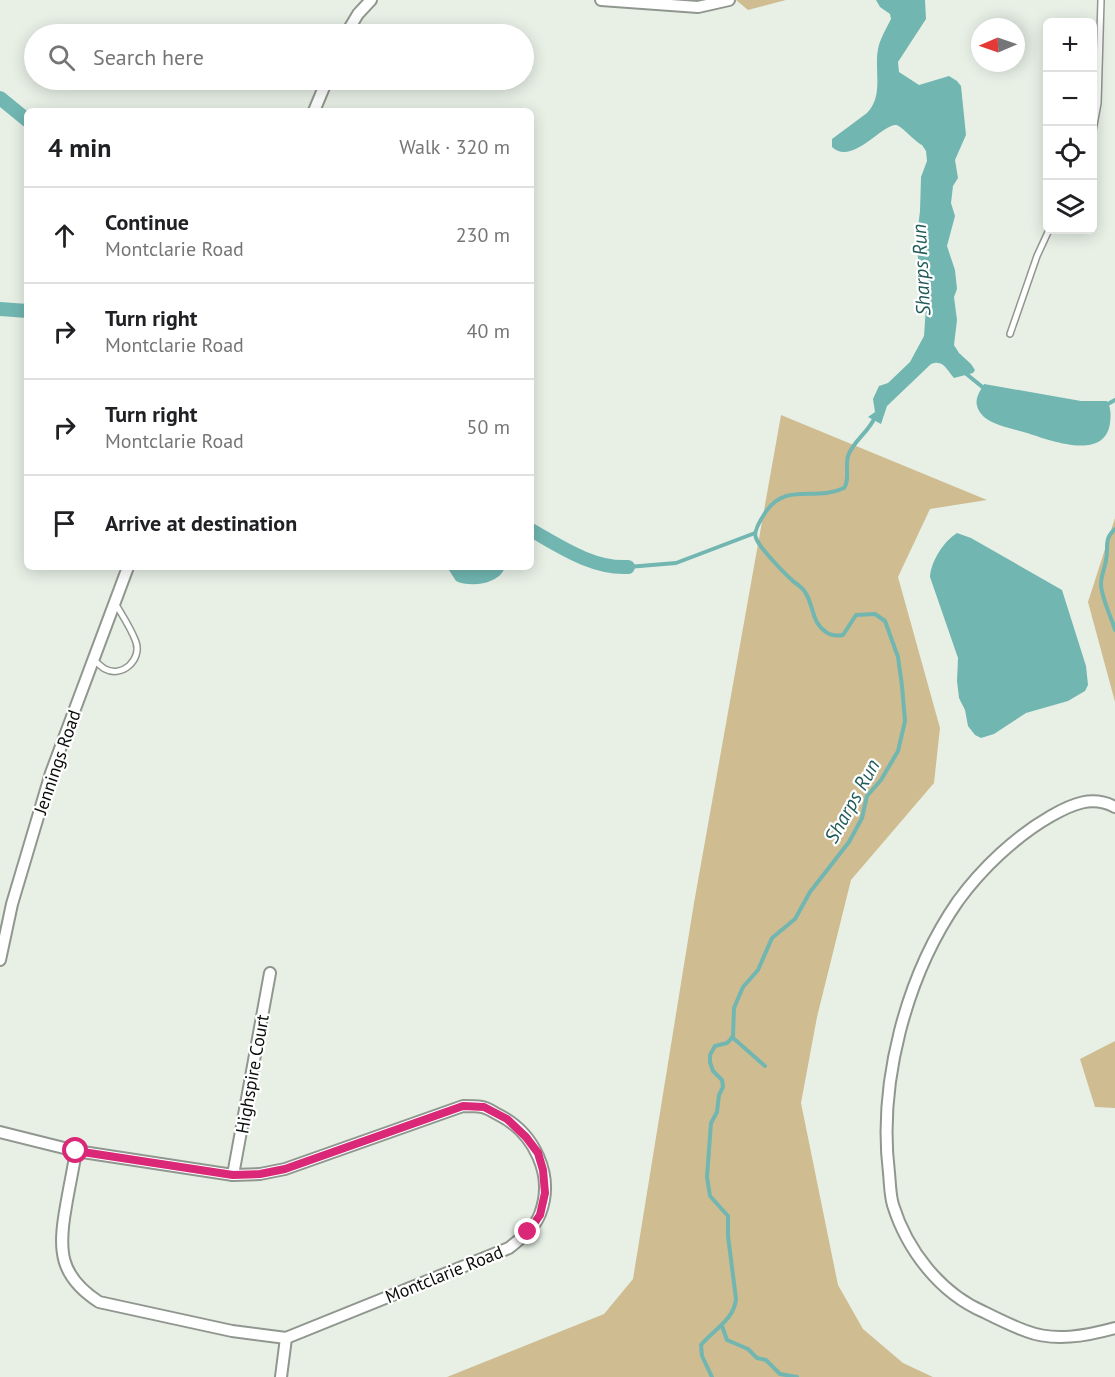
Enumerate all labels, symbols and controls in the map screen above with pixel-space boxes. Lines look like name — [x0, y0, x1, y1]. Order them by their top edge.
north arrow — [971, 18, 1025, 72]
map controls — [1043, 18, 1097, 234]
button: + — [1043, 18, 1097, 72]
search box — [24, 24, 534, 90]
icon: search — [45, 41, 78, 74]
text: Search here — [93, 43, 204, 71]
button: − — [1043, 72, 1097, 126]
button: locate — [1043, 126, 1097, 180]
text: 4 min — [48, 131, 111, 164]
text: Walk · 320 m — [399, 134, 510, 160]
button: layers — [1043, 180, 1097, 234]
text: Continue — [105, 208, 189, 236]
icon: ahead — [48, 219, 81, 252]
text: 230 m — [456, 222, 510, 248]
water label: Sharps Run — [906, 223, 936, 317]
text: Montclarie Road — [105, 236, 244, 262]
text: Turn right — [105, 304, 197, 332]
icon: right — [48, 315, 81, 348]
text: 40 m — [467, 318, 510, 344]
text: Montclarie Road — [105, 332, 244, 358]
text: Turn right — [105, 400, 197, 428]
icon: right — [48, 411, 81, 444]
text: 50 m — [467, 414, 510, 440]
text: Montclarie Road — [105, 428, 244, 454]
icon: arrive — [48, 507, 81, 540]
text: Arrive at destination — [105, 509, 297, 537]
street label: Jennings Road — [28, 707, 86, 818]
water label: Sharps Run — [818, 754, 886, 848]
street label: Highspire Court — [230, 1013, 274, 1135]
route start — [62, 1137, 88, 1163]
route end — [514, 1218, 540, 1244]
street label: Montclarie Road — [382, 1240, 506, 1308]

